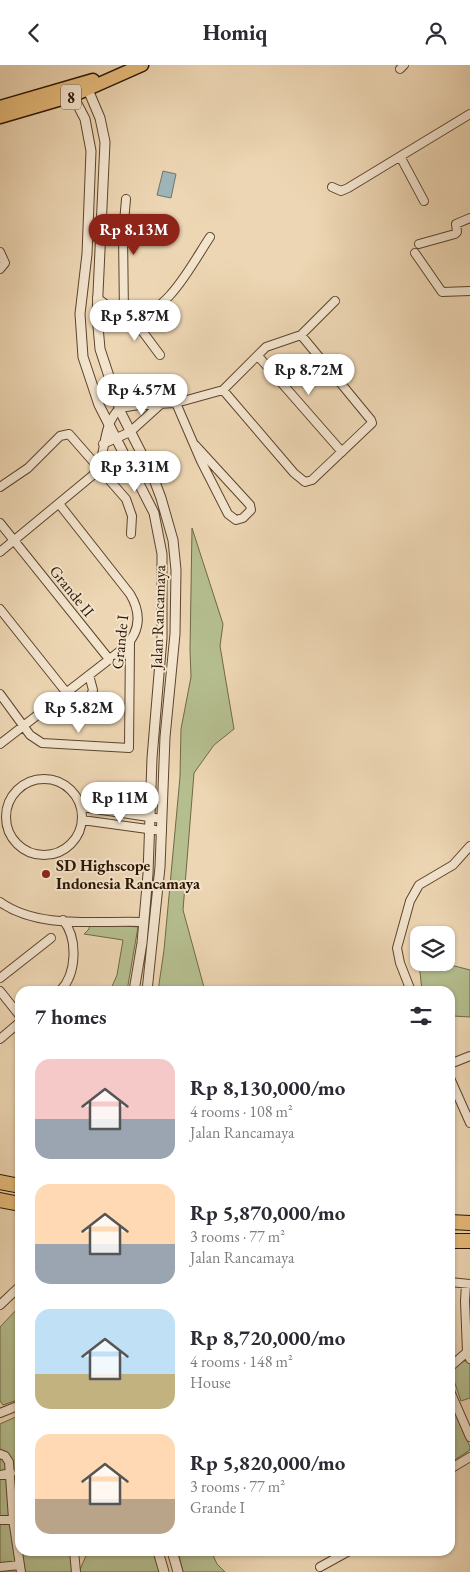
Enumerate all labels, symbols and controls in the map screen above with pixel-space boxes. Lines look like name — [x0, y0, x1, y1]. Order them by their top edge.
text: Homiq — [203, 18, 267, 47]
icon: back — [20, 19, 48, 47]
icon: person — [422, 19, 450, 47]
road number: 8 — [61, 85, 81, 109]
pin: Rp 8.13M — [82, 213, 186, 256]
text: Rp 8.13M — [100, 219, 168, 240]
pin: Rp 5.87M — [83, 299, 187, 342]
text: Rp 5.87M — [101, 305, 169, 326]
pin: Rp 8.72M — [257, 353, 361, 396]
text: Rp 8.72M — [275, 359, 343, 380]
pin: Rp 4.57M — [90, 373, 194, 416]
text: Rp 4.57M — [108, 379, 176, 400]
pin: Rp 3.31M — [83, 451, 187, 493]
text: Rp 3.31M — [101, 456, 169, 477]
street label: Grande II — [45, 561, 99, 621]
street label: Jalan Rancamaya — [146, 564, 170, 672]
street label: Grande I — [107, 613, 133, 670]
pin: Rp 5.82M — [27, 691, 131, 734]
text: Rp 5.82M — [45, 697, 113, 718]
pin: Rp 11M — [79, 781, 161, 824]
text: Rp 11M — [92, 787, 148, 808]
place label: SD Highscope Indonesia Rancamaya — [56, 855, 201, 894]
marker: SD Highscope Indonesia Rancamaya — [40, 868, 52, 880]
map controls — [410, 926, 455, 971]
button: layers — [410, 926, 455, 971]
icon: filters — [407, 1002, 435, 1030]
text: 7 homes — [35, 1003, 107, 1030]
text: Rp 8,130,000/mo — [190, 1074, 345, 1101]
icon: home — [75, 1079, 135, 1139]
text: 4 rooms · 108 m² — [190, 1101, 293, 1122]
text: Jalan Rancamaya — [190, 1122, 294, 1143]
text: Rp 5,870,000/mo — [190, 1199, 345, 1226]
icon: home — [75, 1204, 135, 1264]
text: 3 rooms · 77 m² — [190, 1226, 285, 1247]
text: Jalan Rancamaya — [190, 1247, 294, 1268]
text: Rp 8,720,000/mo — [190, 1324, 345, 1351]
icon: home — [75, 1329, 135, 1389]
text: 4 rooms · 148 m² — [190, 1351, 293, 1372]
text: House — [190, 1372, 231, 1393]
text: Rp 5,820,000/mo — [190, 1449, 345, 1476]
icon: home — [75, 1454, 135, 1514]
text: 3 rooms · 77 m² — [190, 1476, 285, 1497]
text: Grande I — [190, 1497, 245, 1518]

